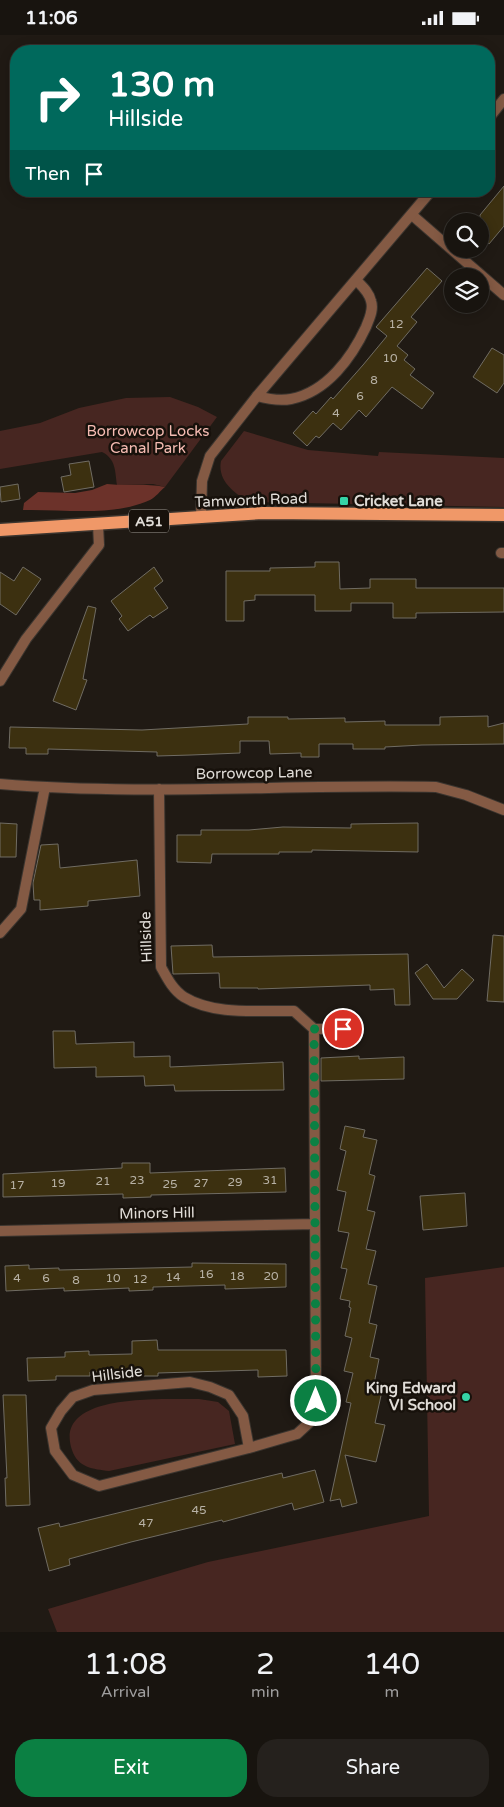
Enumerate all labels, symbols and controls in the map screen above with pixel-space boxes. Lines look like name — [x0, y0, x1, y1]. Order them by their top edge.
text: 11:06 — [25, 7, 78, 29]
text: 130 m — [108, 64, 215, 106]
icon: right — [25, 65, 90, 130]
text: Hillside — [108, 106, 183, 132]
icon: arrive — [80, 160, 108, 188]
text: Then — [25, 163, 70, 185]
map controls — [444, 213, 489, 313]
button: search — [444, 213, 489, 258]
button: layers — [444, 268, 489, 313]
house number: 12 — [388, 317, 404, 331]
house number: 10 — [382, 351, 398, 365]
house number: 8 — [370, 373, 378, 387]
house number: 6 — [356, 389, 364, 403]
house number: 4 — [332, 406, 340, 420]
park label: Borrowcop Locks Canal Park — [87, 422, 209, 457]
street label: Tamworth Road — [194, 489, 308, 511]
place label: Cricket Lane — [354, 492, 443, 510]
marker: Cricket Lane — [338, 495, 350, 507]
road number: A51 — [129, 509, 169, 533]
street label: Borrowcop Lane — [196, 763, 312, 783]
street label: Hillside — [136, 911, 156, 963]
pin — [322, 1008, 364, 1050]
icon: arrive — [329, 1015, 357, 1043]
house number: 23 — [129, 1173, 145, 1187]
house number: 31 — [262, 1173, 278, 1187]
house number: 21 — [95, 1174, 111, 1188]
house number: 29 — [227, 1175, 243, 1189]
house number: 19 — [50, 1176, 66, 1190]
house number: 27 — [193, 1176, 209, 1190]
house number: 25 — [162, 1177, 178, 1191]
house number: 17 — [9, 1178, 25, 1192]
street label: Minors Hill — [119, 1203, 195, 1223]
house number: 16 — [198, 1267, 214, 1281]
house number: 18 — [229, 1269, 245, 1283]
house number: 20 — [263, 1269, 279, 1283]
house number: 14 — [165, 1270, 181, 1284]
house number: 4 — [13, 1271, 21, 1285]
house number: 6 — [42, 1271, 50, 1285]
house number: 10 — [105, 1271, 121, 1285]
house number: 12 — [132, 1272, 148, 1286]
house number: 8 — [72, 1273, 80, 1287]
street label: Hillside — [90, 1362, 144, 1386]
position arrow — [289, 1374, 341, 1426]
place label: King Edward VI School — [366, 1379, 456, 1414]
marker: King Edward VI School — [460, 1391, 472, 1403]
house number: 45 — [191, 1503, 207, 1517]
house number: 47 — [138, 1516, 154, 1530]
text: 11:08 — [84, 1646, 167, 1683]
text: 2 — [256, 1646, 275, 1683]
text: 140 — [364, 1646, 420, 1683]
text: Arrival — [101, 1682, 150, 1702]
text: min — [251, 1682, 280, 1702]
text: m — [384, 1682, 399, 1702]
button: Exit — [15, 1739, 247, 1797]
button: Share — [257, 1739, 489, 1797]

